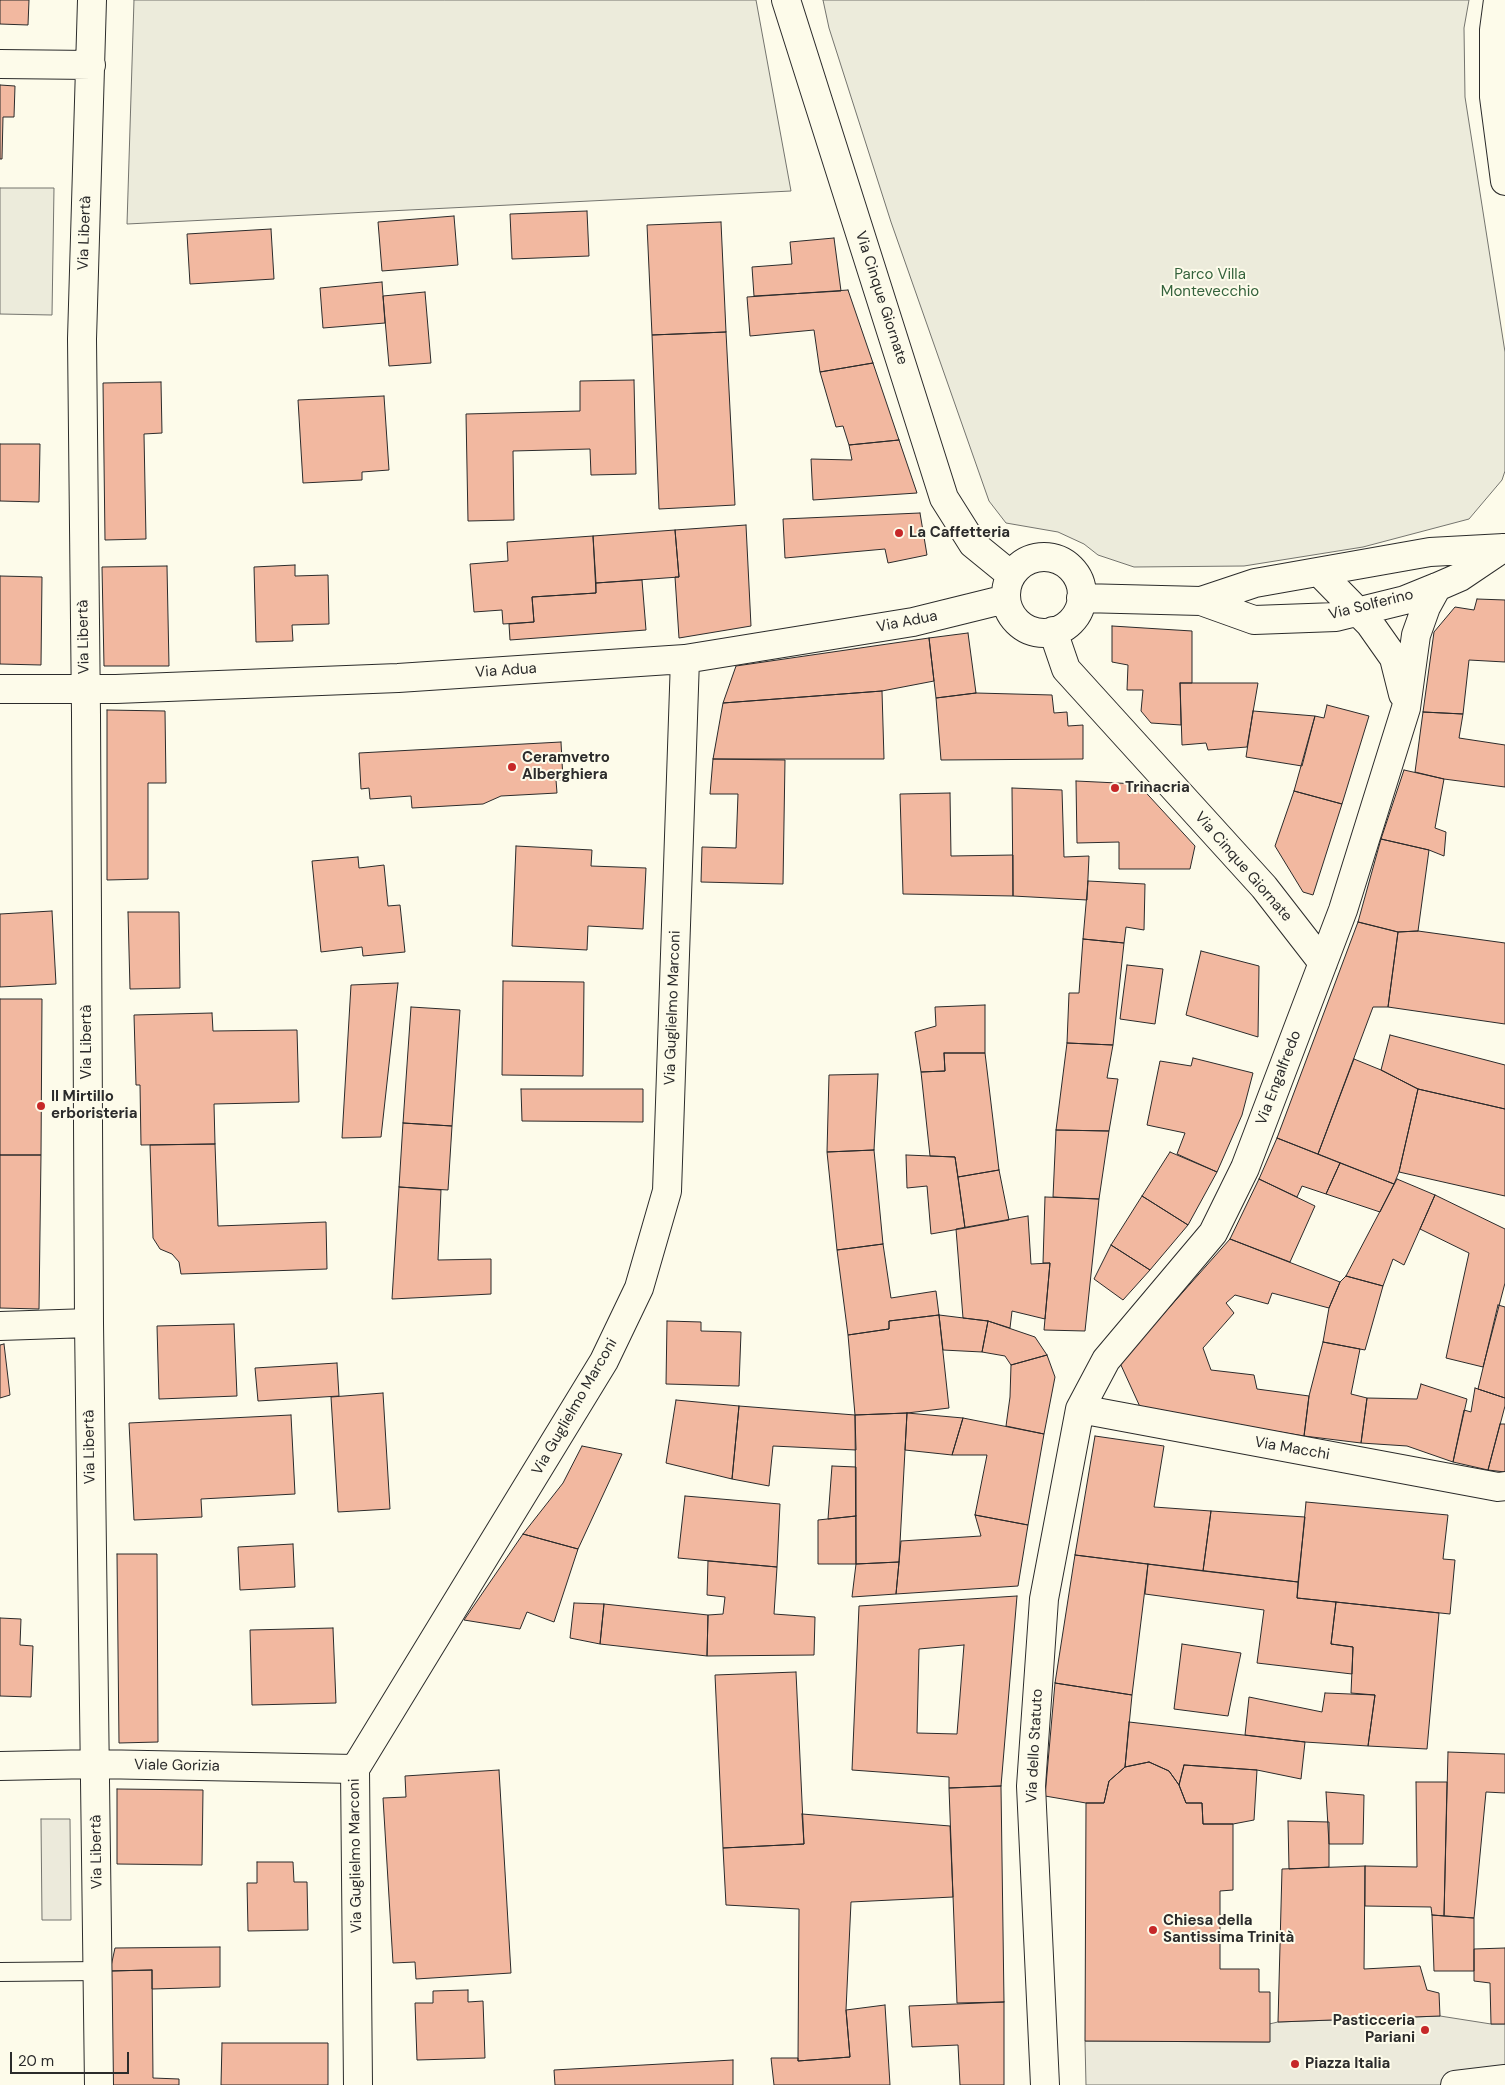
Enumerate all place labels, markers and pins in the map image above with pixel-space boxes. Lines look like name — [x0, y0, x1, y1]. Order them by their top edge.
place label: La Caffetteria — [909, 524, 1010, 542]
marker: La Caffetteria — [893, 527, 905, 539]
place label: Ceramvetro Alberghiera — [522, 749, 610, 784]
marker: Ceramvetro Alberghiera — [506, 761, 518, 773]
place label: Trinacria — [1125, 779, 1190, 797]
marker: Trinacria — [1109, 782, 1121, 794]
place label: Il Mirtillo erboristeria — [51, 1088, 138, 1123]
marker: Il Mirtillo erboristeria — [35, 1100, 47, 1112]
place label: Chiesa della Santissima Trinità — [1163, 1912, 1294, 1947]
marker: Chiesa della Santissima Trinità — [1147, 1924, 1159, 1936]
place label: Pasticceria Pariani — [1333, 2012, 1415, 2047]
marker: Pasticceria Pariani — [1419, 2024, 1431, 2036]
place label: Piazza Italia — [1305, 2055, 1390, 2073]
marker: Piazza Italia — [1289, 2058, 1301, 2070]

